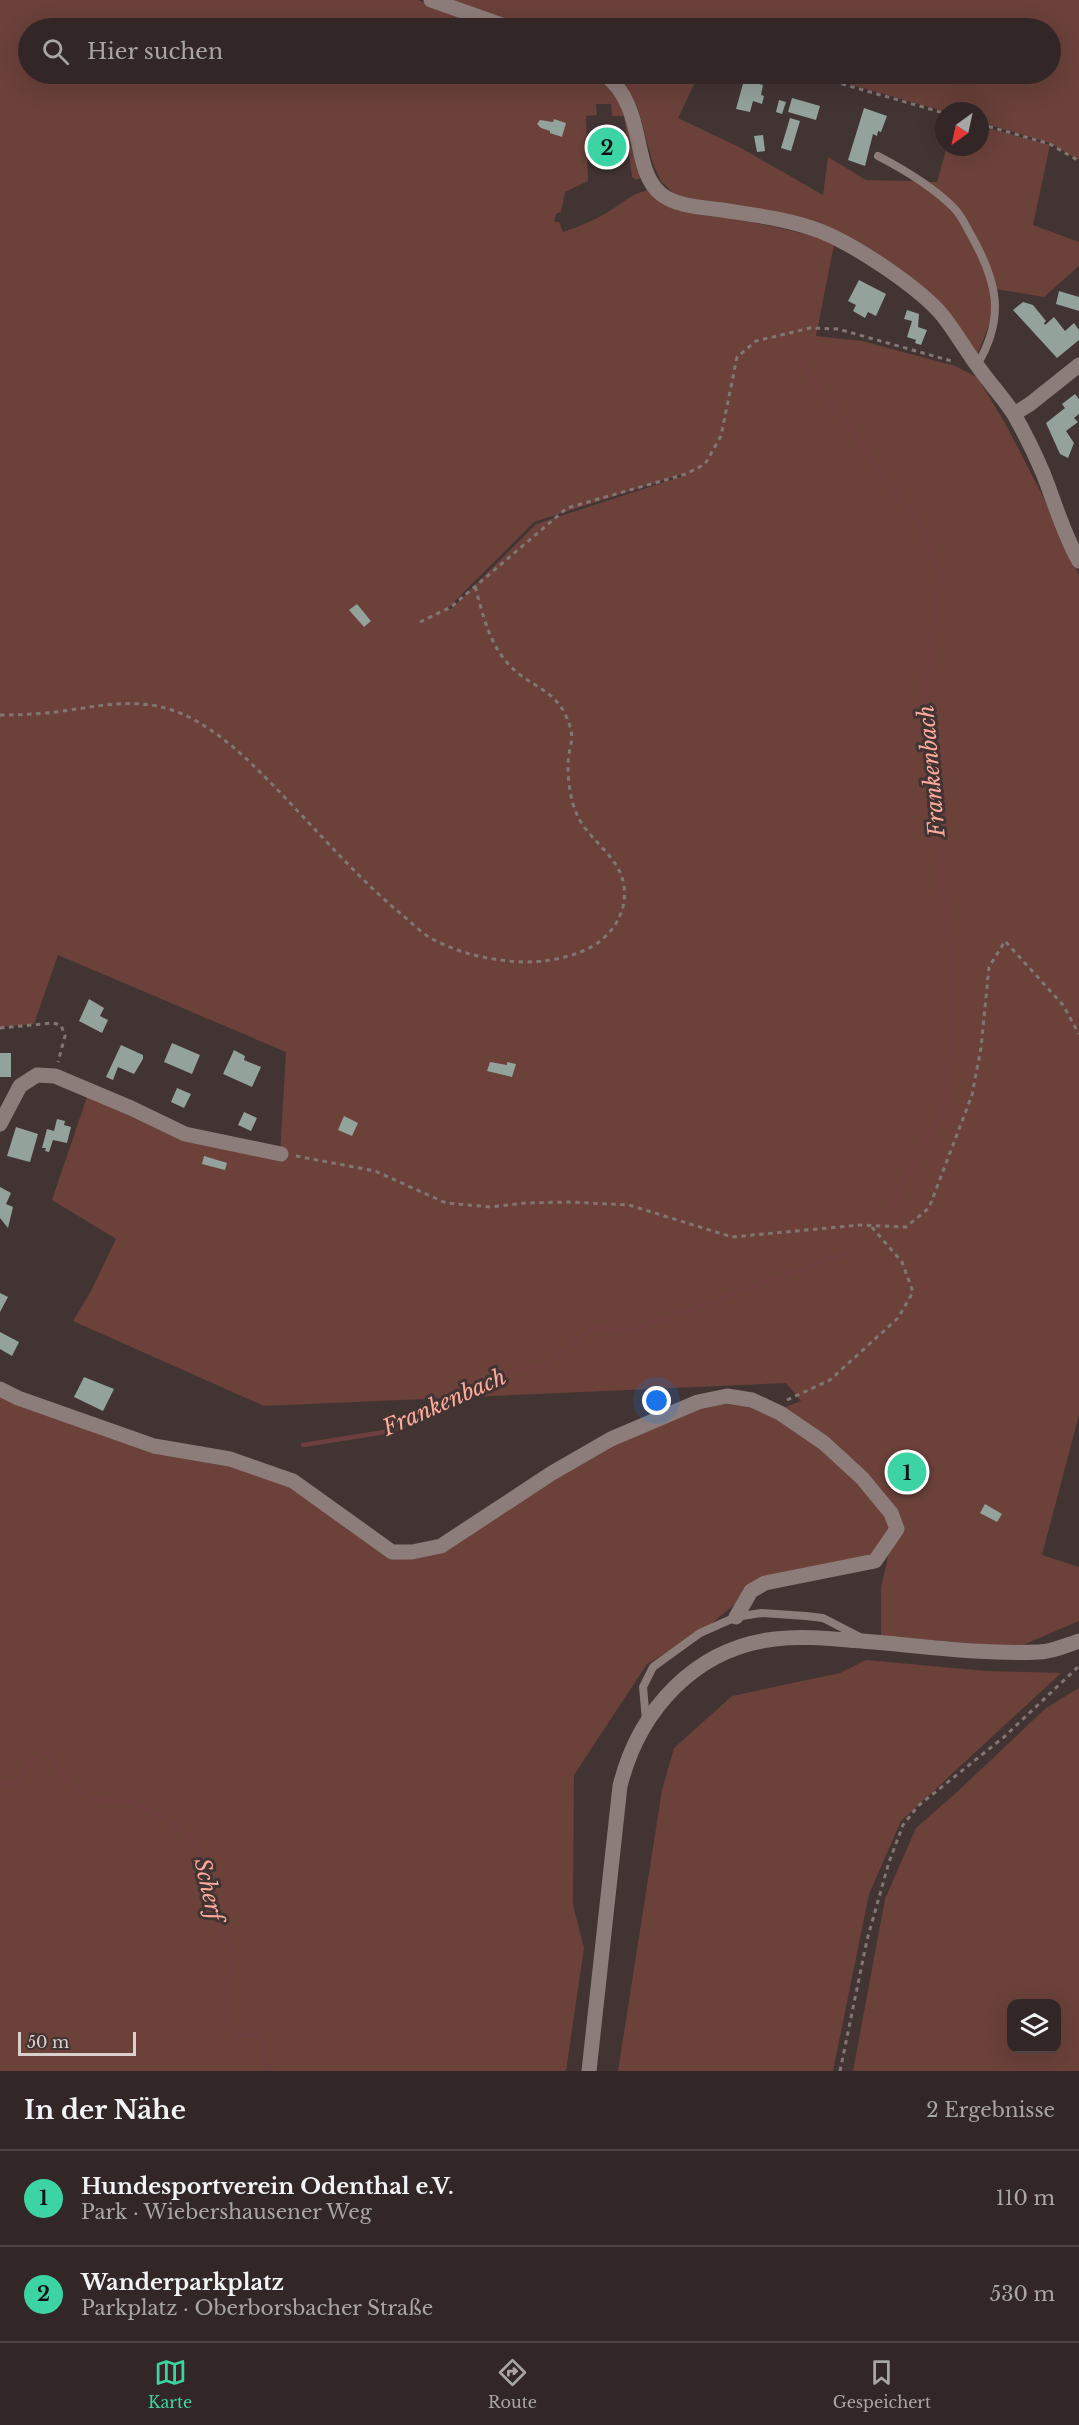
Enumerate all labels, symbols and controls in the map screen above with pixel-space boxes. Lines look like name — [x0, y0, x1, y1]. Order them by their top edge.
search box — [18, 18, 1061, 84]
icon: search — [39, 35, 72, 68]
text: Hier suchen — [87, 38, 223, 65]
north arrow — [935, 102, 989, 156]
pin: 2 — [588, 124, 626, 170]
water label: Frankenbach — [912, 704, 951, 839]
water label: Frankenbach — [377, 1363, 510, 1442]
your location — [642, 1386, 671, 1415]
pin: 1 — [888, 1450, 926, 1494]
water label: Scherf — [188, 1855, 230, 1927]
map controls — [1007, 1999, 1061, 2053]
button: layers — [1007, 1999, 1061, 2053]
scale bar — [18, 2029, 136, 2056]
text: 50 m — [27, 2032, 69, 2052]
text: In der Nähe — [24, 2094, 186, 2126]
text: 2 Ergebnisse — [926, 2098, 1055, 2122]
text: Hundesportverein Odenthal e.V. — [81, 2173, 454, 2200]
text: 1 — [39, 2186, 48, 2210]
text: 110 m — [996, 2186, 1055, 2210]
text: Park · Wiebershausener Weg — [81, 2200, 372, 2224]
text: Wanderparkplatz — [81, 2269, 284, 2296]
text: 2 — [37, 2282, 50, 2306]
text: 530 m — [990, 2282, 1055, 2306]
text: Parkplatz · Oberborsbacher Straße — [81, 2296, 433, 2320]
tab: Karte — [148, 2356, 192, 2412]
tab: Route — [488, 2356, 537, 2412]
tab: Gespeichert — [833, 2356, 931, 2412]

